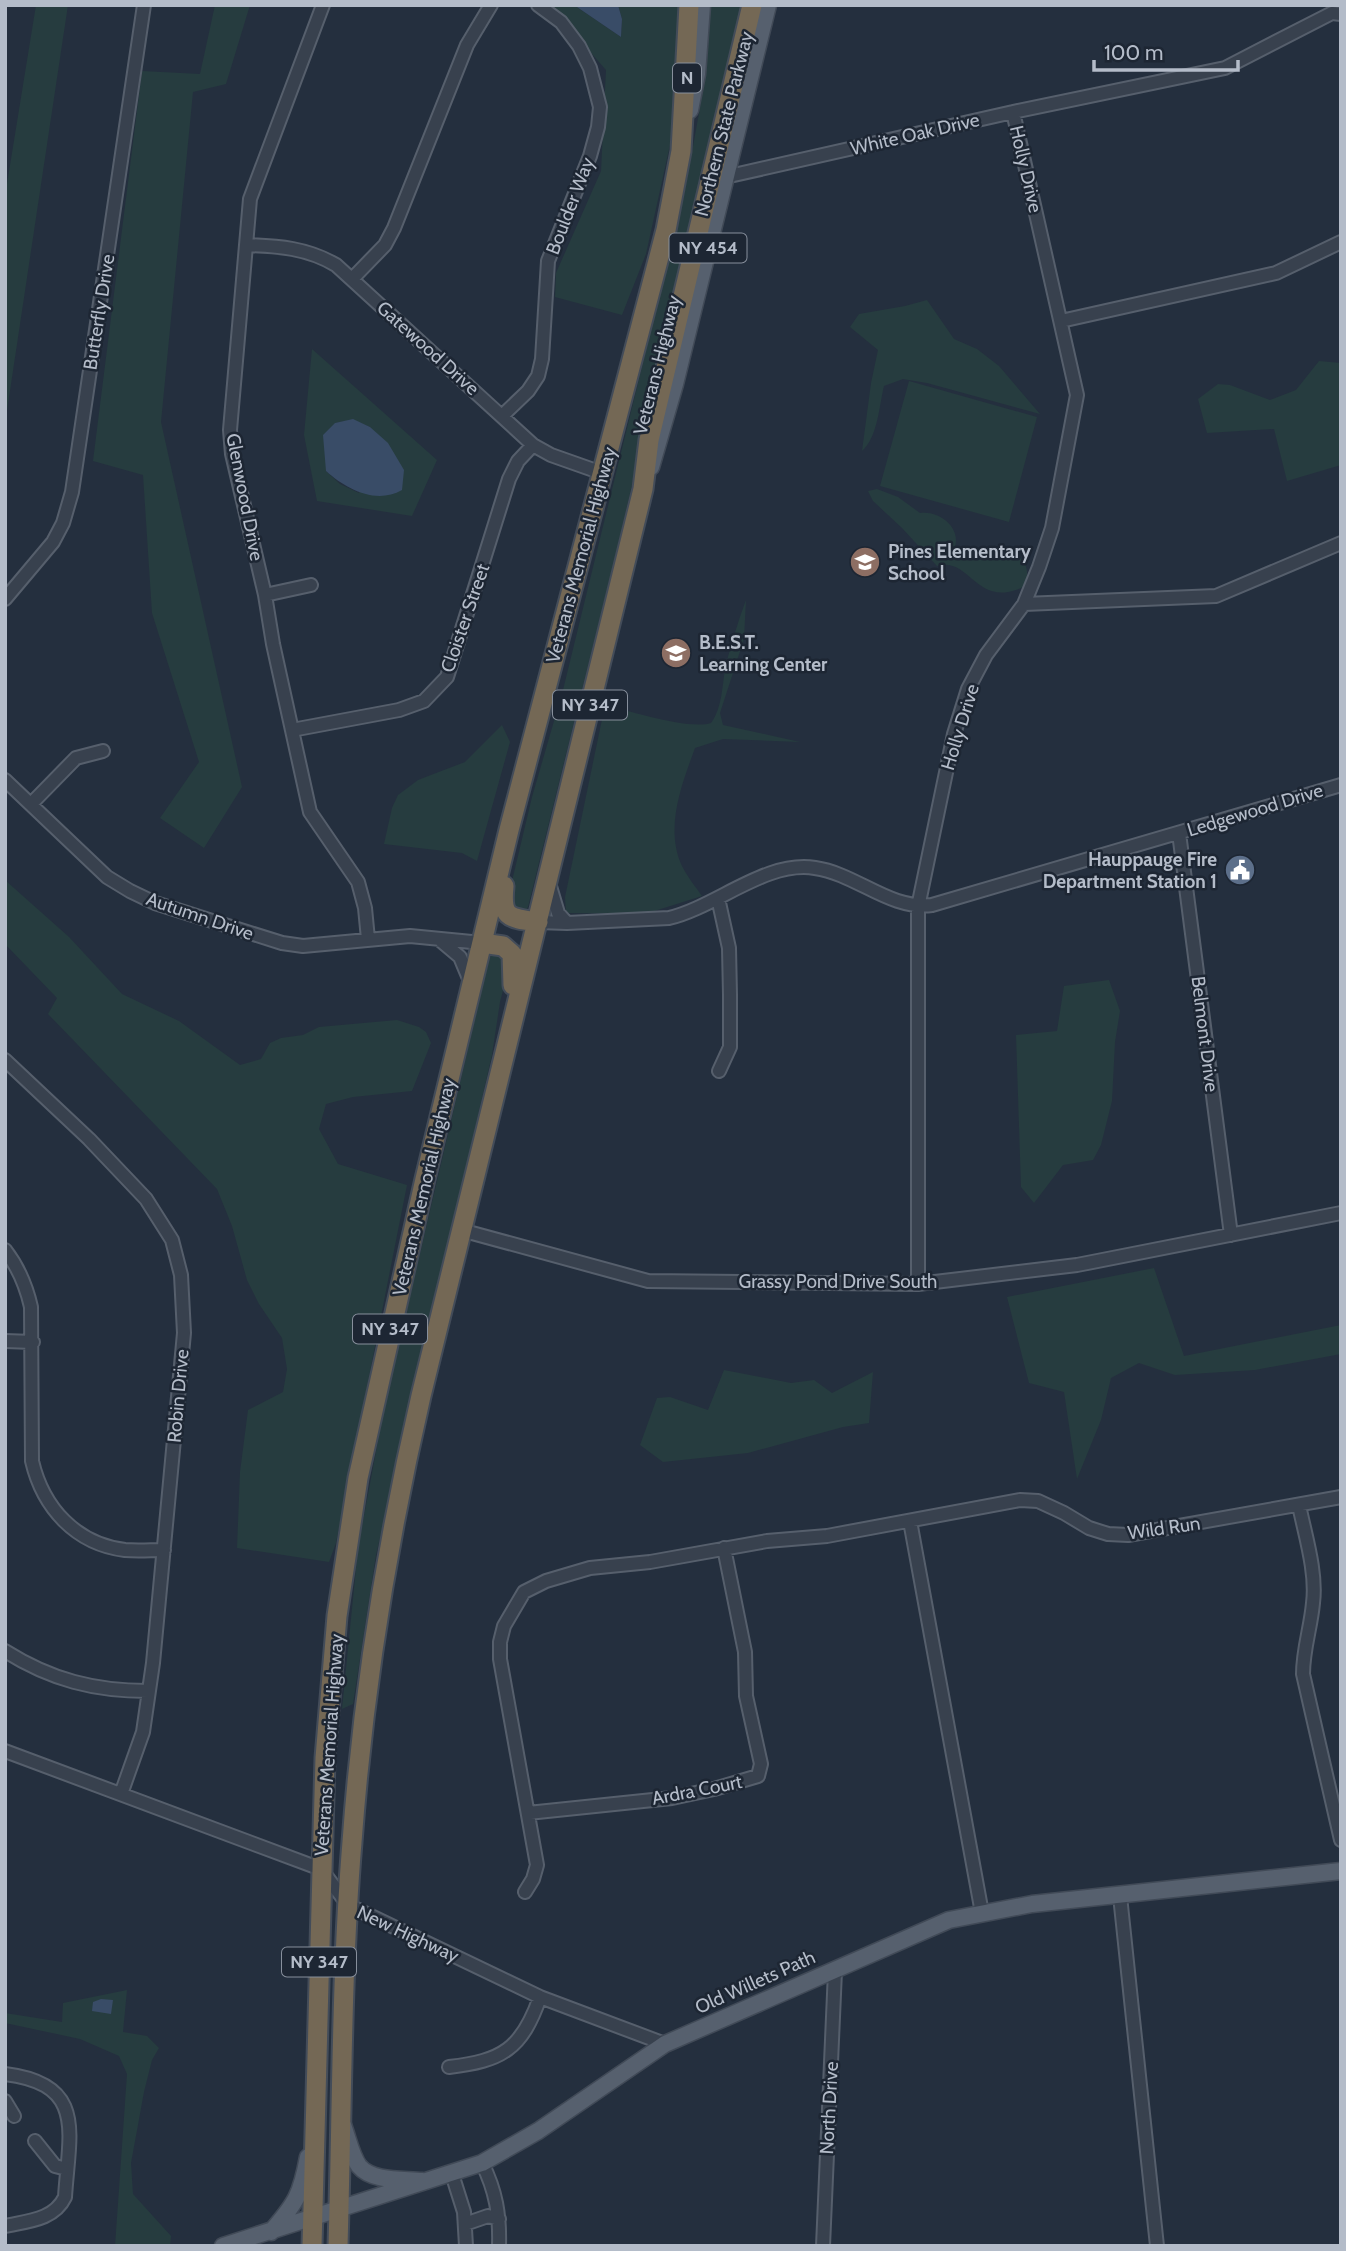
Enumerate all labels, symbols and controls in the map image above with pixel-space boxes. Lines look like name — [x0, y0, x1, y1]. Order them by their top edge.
scale bar — [1094, 28, 1238, 72]
street label: Northern State Parkway — [690, 29, 758, 219]
text: 100 m — [1104, 40, 1163, 65]
road number: N — [673, 64, 701, 92]
street label: White Oak Drive — [848, 108, 982, 160]
street label: Holly Drive — [1005, 123, 1047, 215]
street label: Boulder Way — [541, 154, 599, 258]
road number: NY 454 — [670, 234, 746, 262]
street label: Butterfly Drive — [79, 252, 120, 371]
street label: Veterans Highway — [629, 293, 686, 437]
street label: Gatewood Drive — [372, 296, 484, 400]
street label: Glenwood Drive — [221, 431, 269, 563]
street label: Veterans Memorial Highway — [541, 444, 621, 666]
place label: Pines Elementary School — [888, 540, 1032, 585]
school or university icon: Pines Elementary School — [848, 545, 882, 579]
street label: Cloister Street — [436, 560, 495, 675]
place label: B.E.S.T. Learning Center — [699, 631, 828, 676]
school or university icon: B.E.S.T. Learning Center — [659, 636, 693, 670]
street label: Holly Drive — [936, 681, 984, 773]
road number: NY 347 — [553, 690, 627, 720]
street label: Ledgewood Drive — [1184, 778, 1326, 842]
place label: Hauppauge Fire Department Station 1 — [1043, 848, 1217, 893]
public building icon: Hauppauge Fire Department Station 1 — [1223, 853, 1257, 887]
street label: Autumn Drive — [143, 887, 257, 945]
street label: Belmont Drive — [1186, 975, 1224, 1093]
street label: Veterans Memorial Highway — [388, 1075, 460, 1298]
street label: Grassy Pond Drive South — [739, 1270, 937, 1293]
road number: NY 347 — [353, 1314, 427, 1344]
street label: Robin Drive — [162, 1348, 194, 1444]
street label: Wild Run — [1126, 1512, 1202, 1544]
street label: Veterans Memorial Highway — [310, 1633, 348, 1857]
street label: Ardra Court — [650, 1770, 745, 1810]
street label: New Highway — [353, 1900, 463, 1968]
street label: Old Willets Path — [691, 1945, 819, 2019]
road number: NY 347 — [282, 1948, 356, 1976]
street label: North Drive — [815, 2061, 843, 2155]

